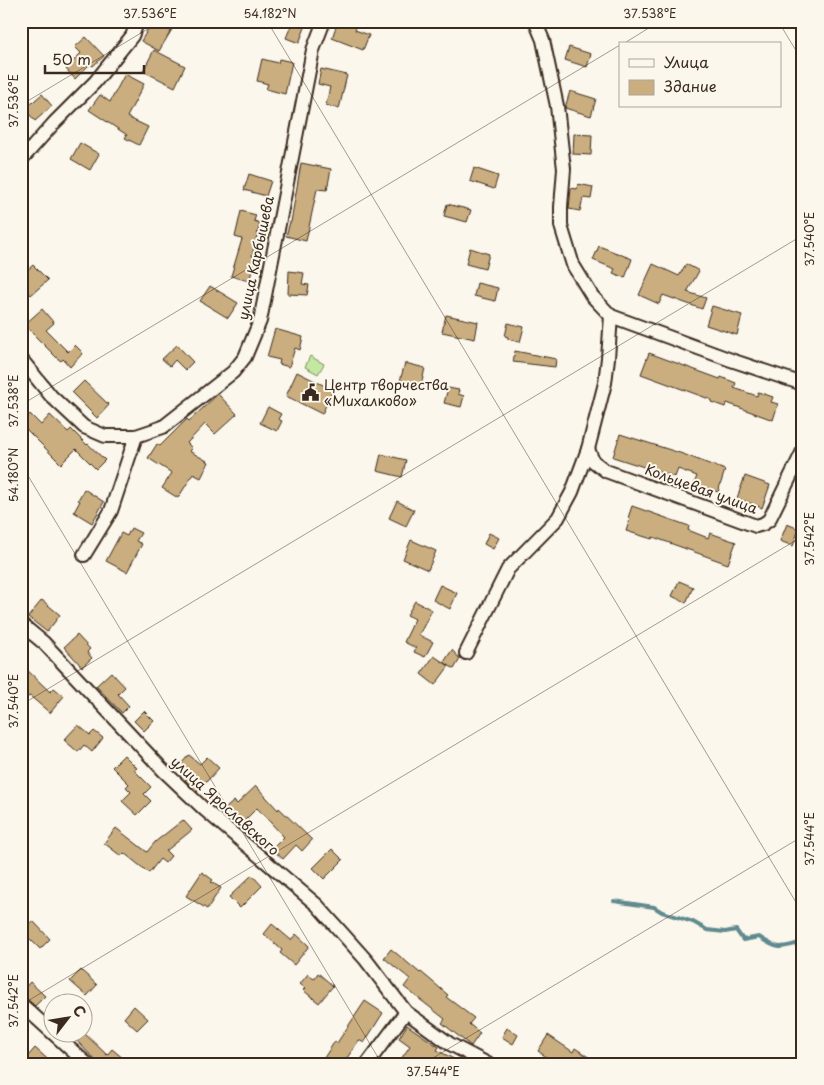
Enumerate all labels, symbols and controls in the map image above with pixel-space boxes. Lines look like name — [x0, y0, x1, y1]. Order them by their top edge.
text: 37.536°E — [123, 4, 177, 22]
text: 54.182°N — [243, 4, 297, 22]
text: 37.538°E — [623, 4, 677, 22]
scale bar — [45, 42, 144, 74]
legend — [619, 42, 782, 108]
text: 50 m — [52, 47, 91, 70]
text: Улица — [664, 50, 709, 73]
text: 37.536°E — [4, 74, 22, 128]
text: Здание — [664, 74, 717, 97]
street label: улица Карбышева — [232, 194, 279, 322]
text: 37.540°E — [800, 212, 818, 266]
text: 37.538°E — [4, 374, 22, 428]
place label: Центр творчества «Михалково» — [324, 374, 449, 411]
public building icon: Центр творчества «Михалково» — [300, 383, 320, 403]
text: 54.180°N — [4, 448, 22, 502]
street label: Кольцевая улица — [642, 458, 761, 519]
text: 37.542°E — [800, 512, 818, 566]
text: 37.540°E — [4, 674, 22, 728]
street label: улица Ярославского — [166, 751, 284, 860]
text: 37.544°E — [800, 812, 818, 866]
text: 37.542°E — [4, 974, 22, 1028]
north arrow — [42, 992, 92, 1042]
text: С — [68, 1001, 91, 1021]
text: 37.544°E — [406, 1062, 460, 1080]

